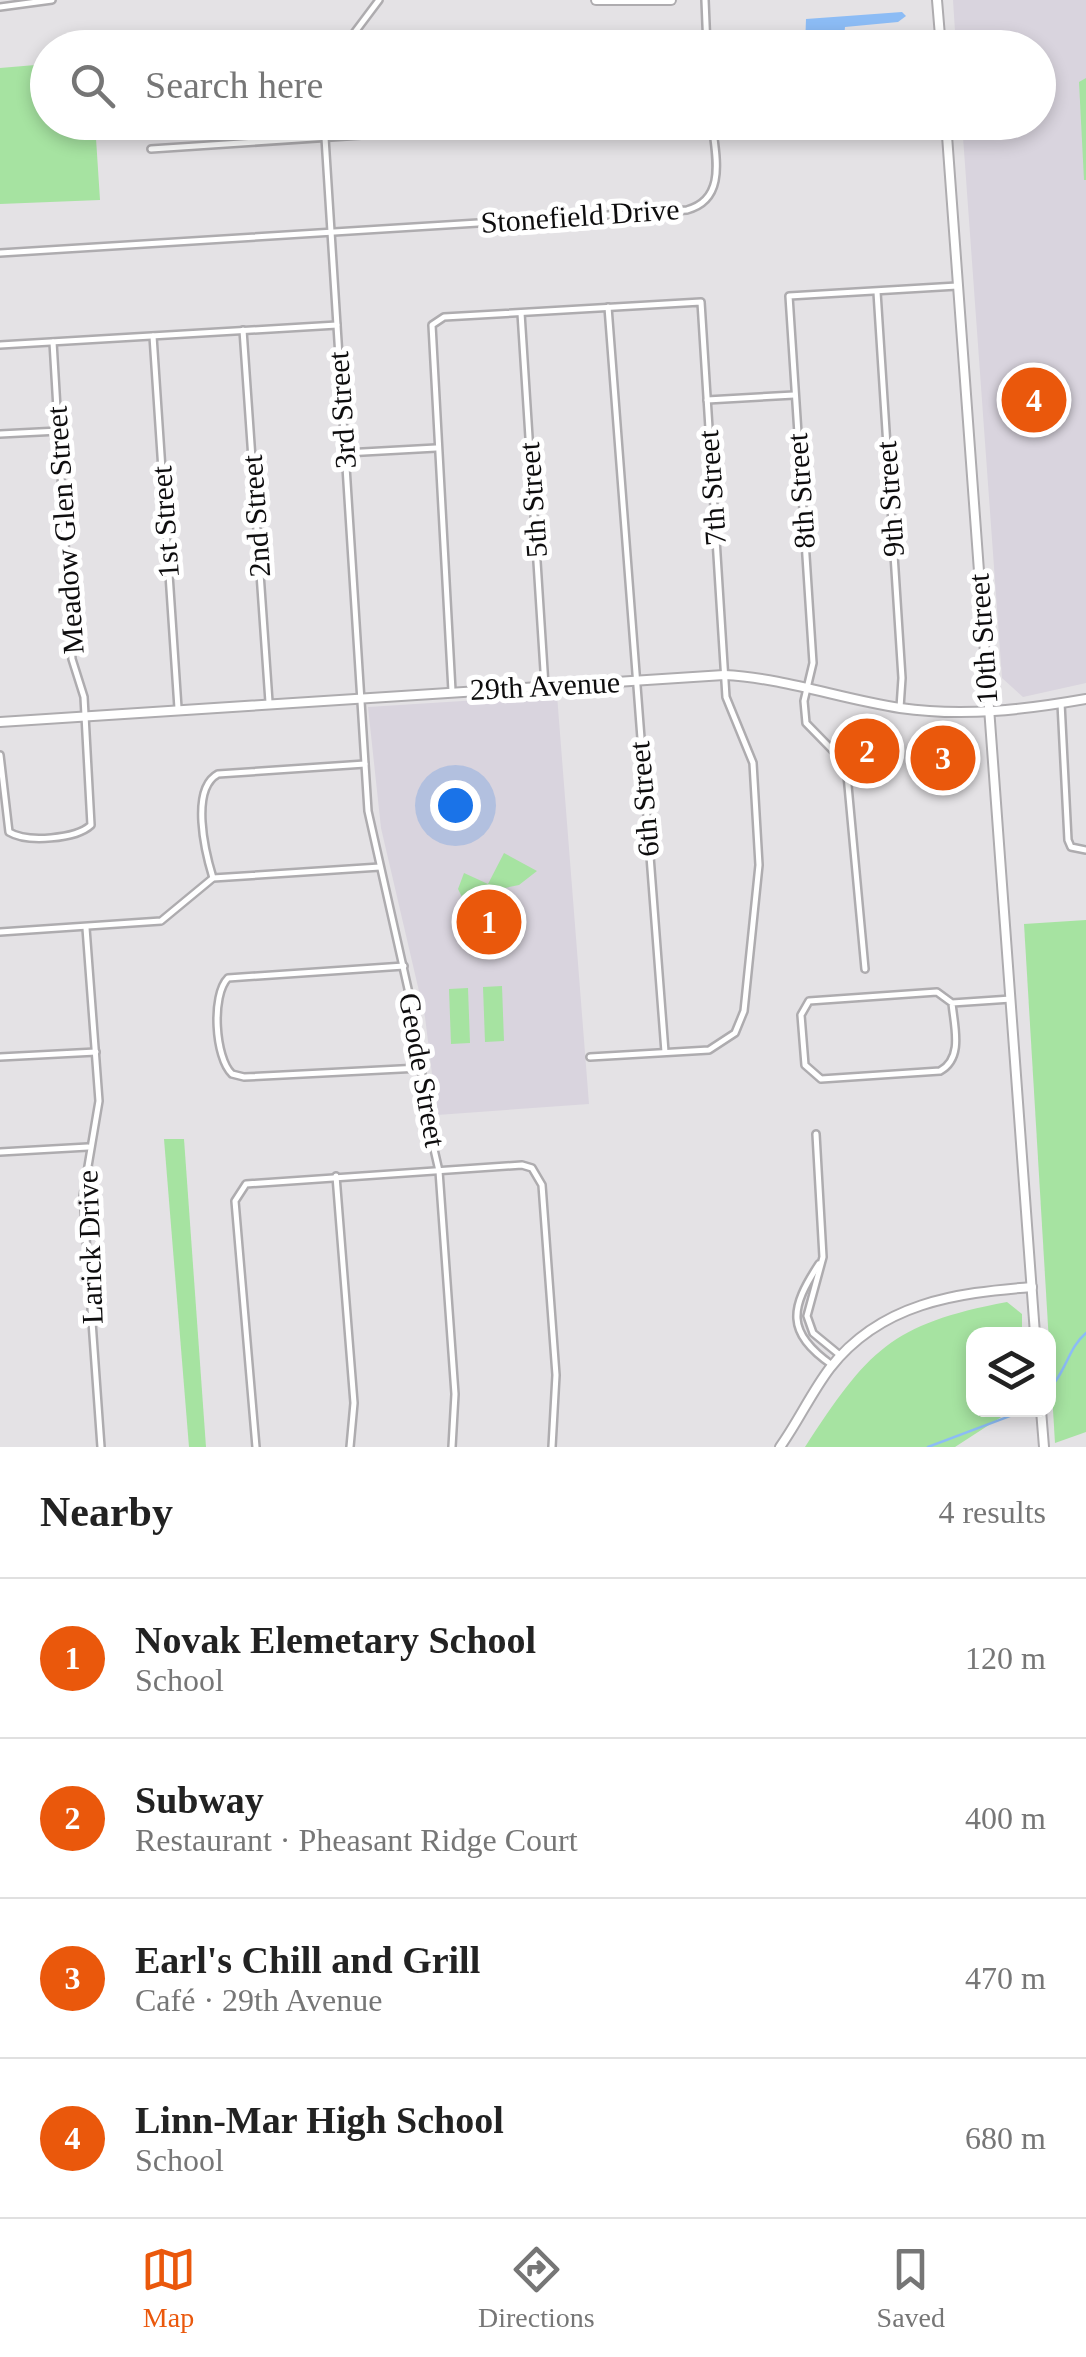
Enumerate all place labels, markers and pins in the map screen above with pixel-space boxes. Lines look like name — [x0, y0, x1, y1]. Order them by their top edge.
pin: 4 — [1002, 362, 1066, 438]
pin: 2 — [834, 714, 900, 788]
pin: 3 — [910, 720, 976, 796]
pin: 1 — [456, 884, 522, 960]

